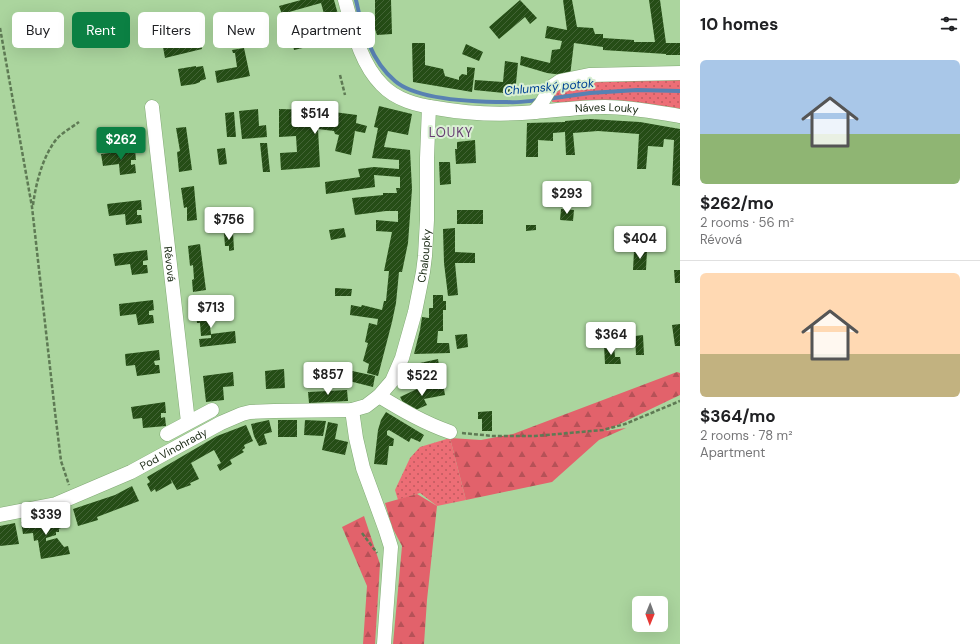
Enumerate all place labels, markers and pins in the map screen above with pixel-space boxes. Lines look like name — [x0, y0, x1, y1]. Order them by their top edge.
pin: $514 — [291, 101, 339, 135]
pin: $262 — [97, 127, 145, 161]
pin: $293 — [543, 181, 591, 215]
pin: $756 — [205, 207, 253, 241]
pin: $404 — [616, 226, 664, 260]
pin: $713 — [187, 295, 235, 329]
pin: $364 — [587, 322, 635, 356]
pin: $857 — [304, 362, 352, 396]
pin: $522 — [398, 363, 446, 397]
pin: $339 — [22, 502, 70, 536]

